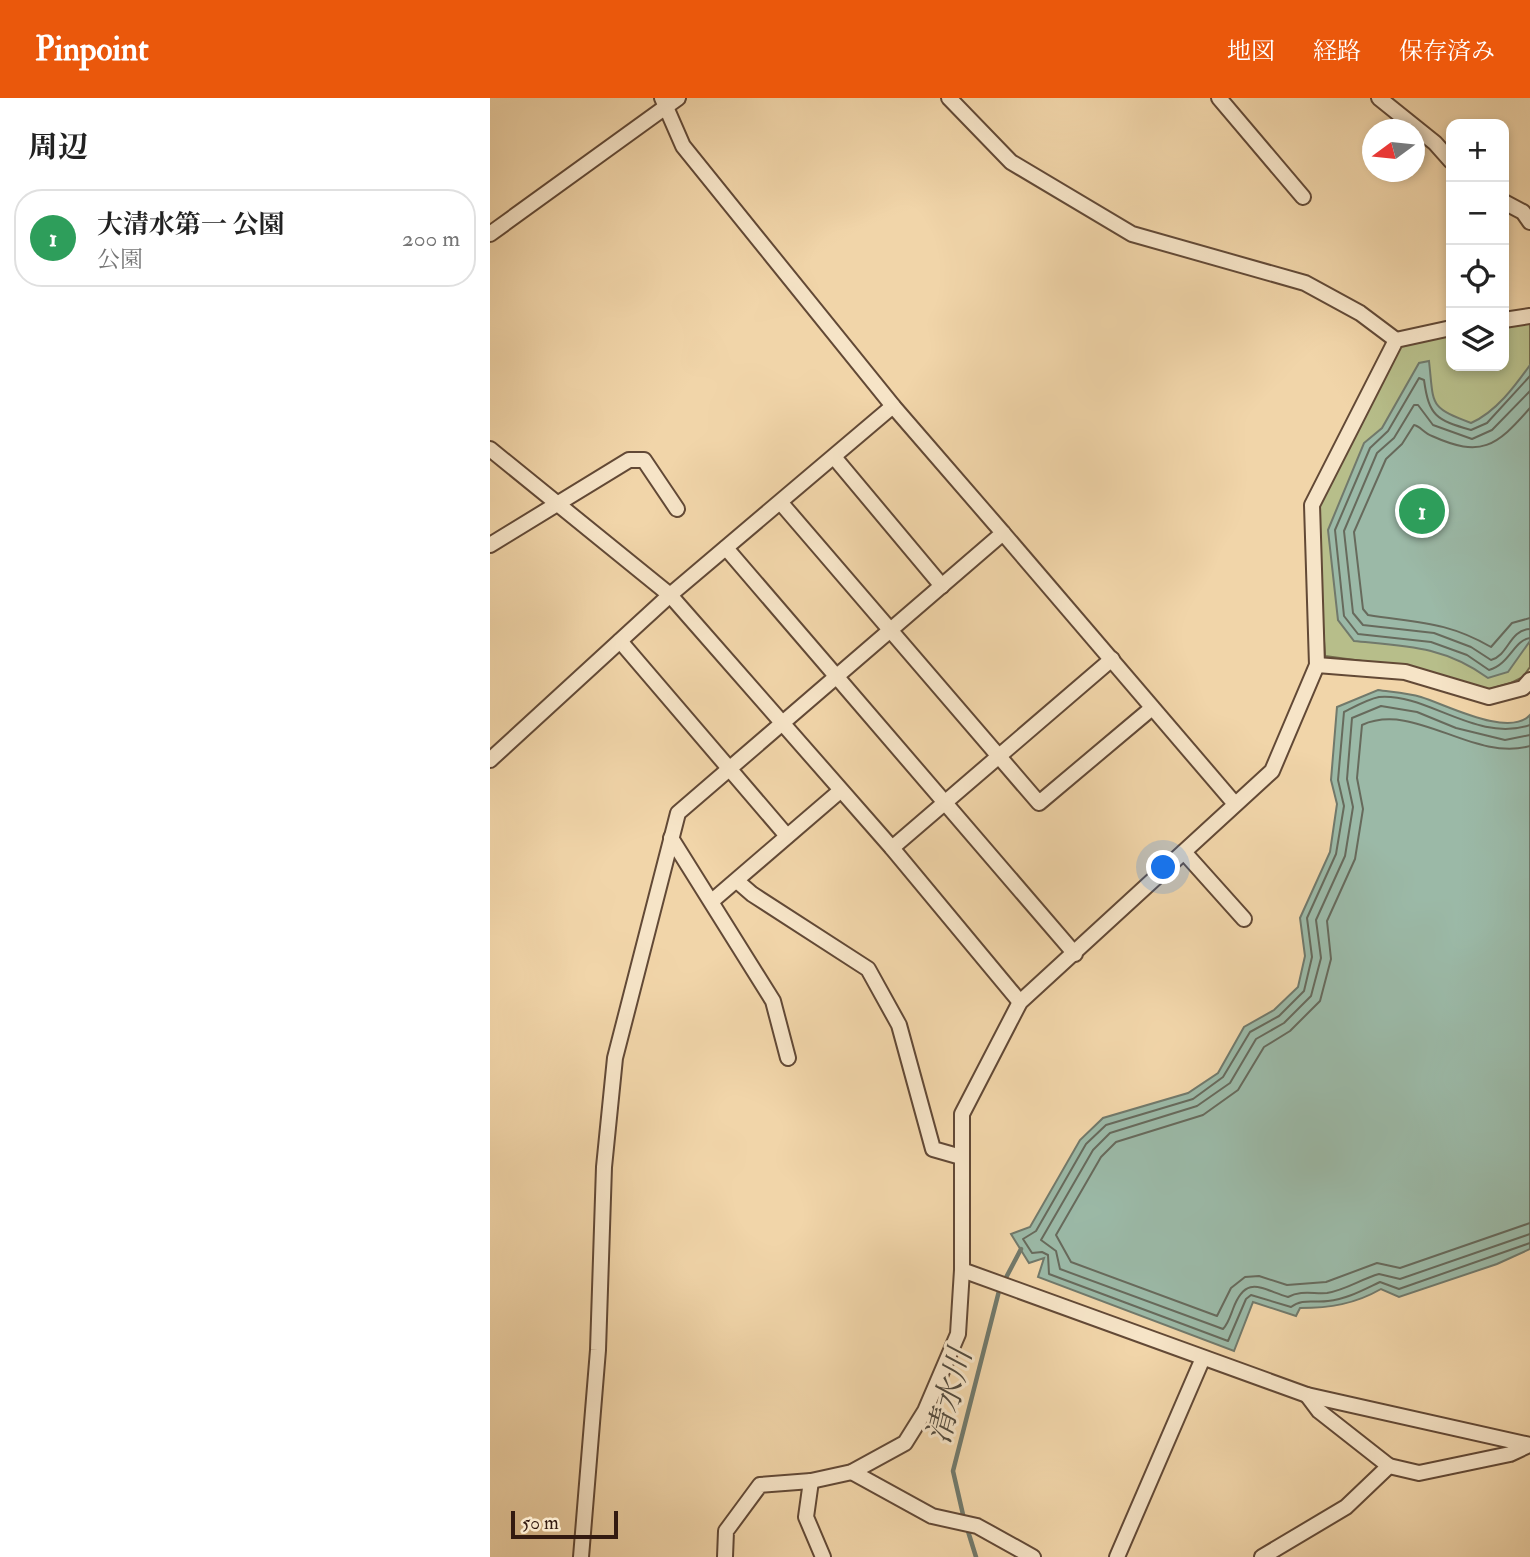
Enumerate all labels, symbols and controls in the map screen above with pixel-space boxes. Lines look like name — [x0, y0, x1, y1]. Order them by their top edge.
text: Pinpoint — [35, 29, 149, 70]
text: 地図 — [1227, 36, 1275, 67]
text: 経路 — [1313, 36, 1361, 67]
text: 保存済み — [1399, 36, 1495, 67]
north arrow — [1362, 119, 1425, 182]
map controls — [1446, 119, 1509, 371]
button: + — [1446, 119, 1509, 182]
text: 周辺 — [28, 129, 88, 166]
button: − — [1446, 182, 1509, 245]
text: 大清水第一 公園 — [97, 209, 284, 241]
text: 1 — [49, 224, 57, 253]
text: 200 m — [402, 224, 460, 253]
text: 公園 — [97, 245, 143, 274]
button: locate — [1446, 245, 1509, 308]
button: layers — [1446, 308, 1509, 371]
pin: 1 — [1399, 485, 1445, 537]
your location — [1146, 850, 1180, 884]
water label: 清水川 — [919, 1342, 982, 1448]
scale bar — [511, 1508, 618, 1540]
text: 50 m — [522, 1511, 559, 1535]

